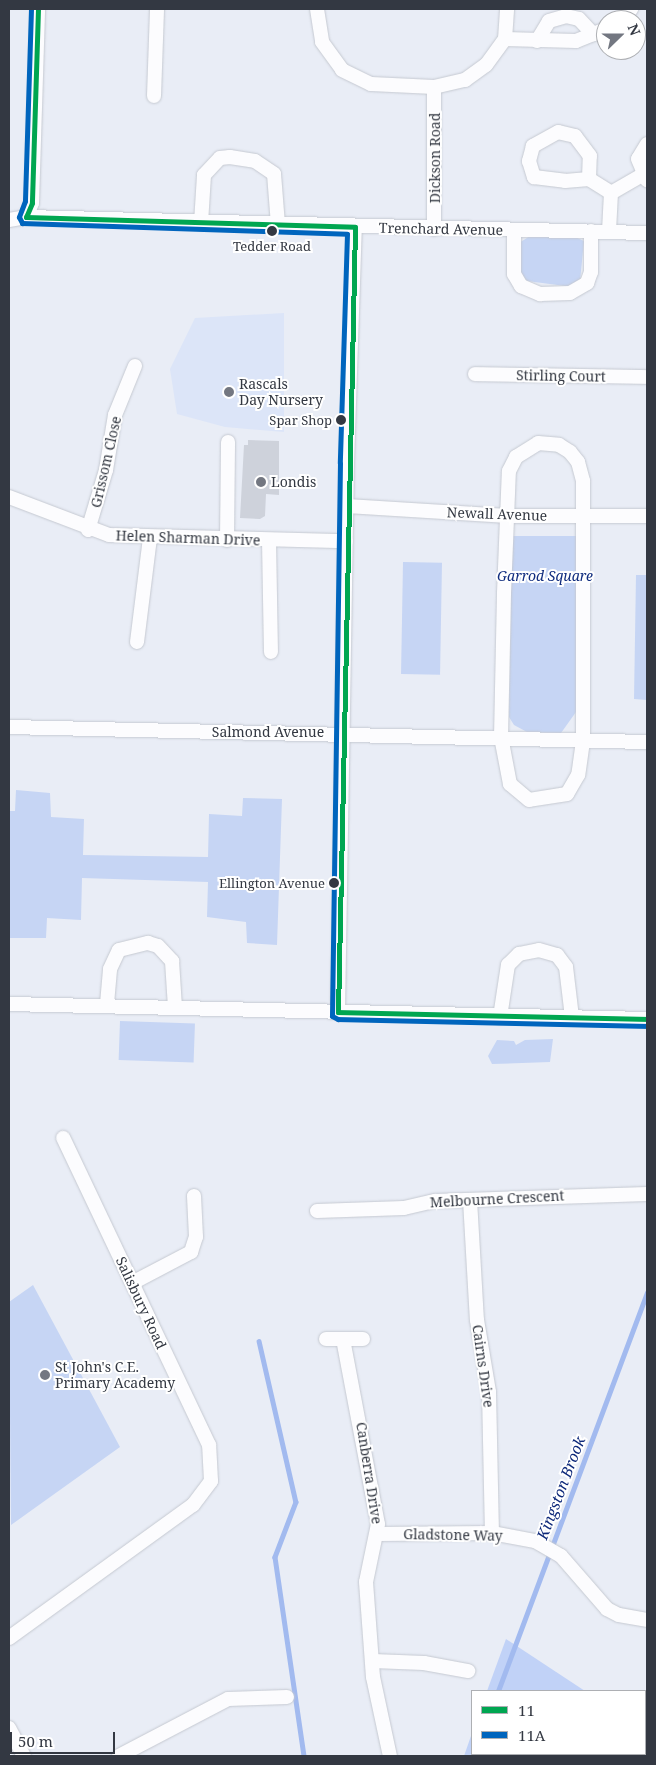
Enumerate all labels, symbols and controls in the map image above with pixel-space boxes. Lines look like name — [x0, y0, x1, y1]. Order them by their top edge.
north arrow — [596, 10, 646, 60]
text: N — [624, 21, 645, 38]
street label: Dickson Road — [427, 113, 443, 203]
street label: Trenchard Avenue — [379, 220, 503, 238]
marker: Tedder Road — [267, 226, 277, 236]
place label: Tedder Road — [233, 238, 311, 254]
street label: Stirling Court — [516, 367, 606, 385]
place label: Rascals Day Nursery — [239, 376, 323, 408]
marker: Rascals Day Nursery — [223, 386, 235, 398]
place label: Spar Shop — [269, 412, 332, 428]
street label: Grissom Close — [87, 415, 125, 509]
marker: Spar Shop — [336, 415, 346, 425]
place label: Londis — [271, 474, 316, 490]
marker: Londis — [255, 476, 267, 488]
street label: Newall Avenue — [446, 504, 548, 524]
street label: Helen Sharman Drive — [115, 527, 261, 549]
park label: Garrod Square — [497, 568, 593, 584]
street label: Salmond Avenue — [212, 724, 324, 740]
place label: Ellington Avenue — [219, 875, 325, 891]
marker: Ellington Avenue — [329, 878, 339, 888]
street label: Melbourne Crescent — [429, 1187, 565, 1211]
street label: Salisbury Road — [112, 1254, 170, 1352]
street label: Cairns Drive — [469, 1324, 497, 1408]
place label: St John's C.E. Primary Academy — [55, 1359, 175, 1391]
marker: St John's C.E. Primary Academy — [39, 1369, 51, 1381]
street label: Canberra Drive — [353, 1421, 385, 1525]
water label: Kingston Brook — [533, 1434, 589, 1542]
street label: Gladstone Way — [403, 1526, 503, 1544]
legend — [471, 1690, 646, 1755]
text: 11 — [518, 1700, 535, 1720]
scale bar — [12, 1722, 118, 1754]
text: 11A — [518, 1725, 545, 1745]
text: 50 m — [18, 1731, 53, 1751]

